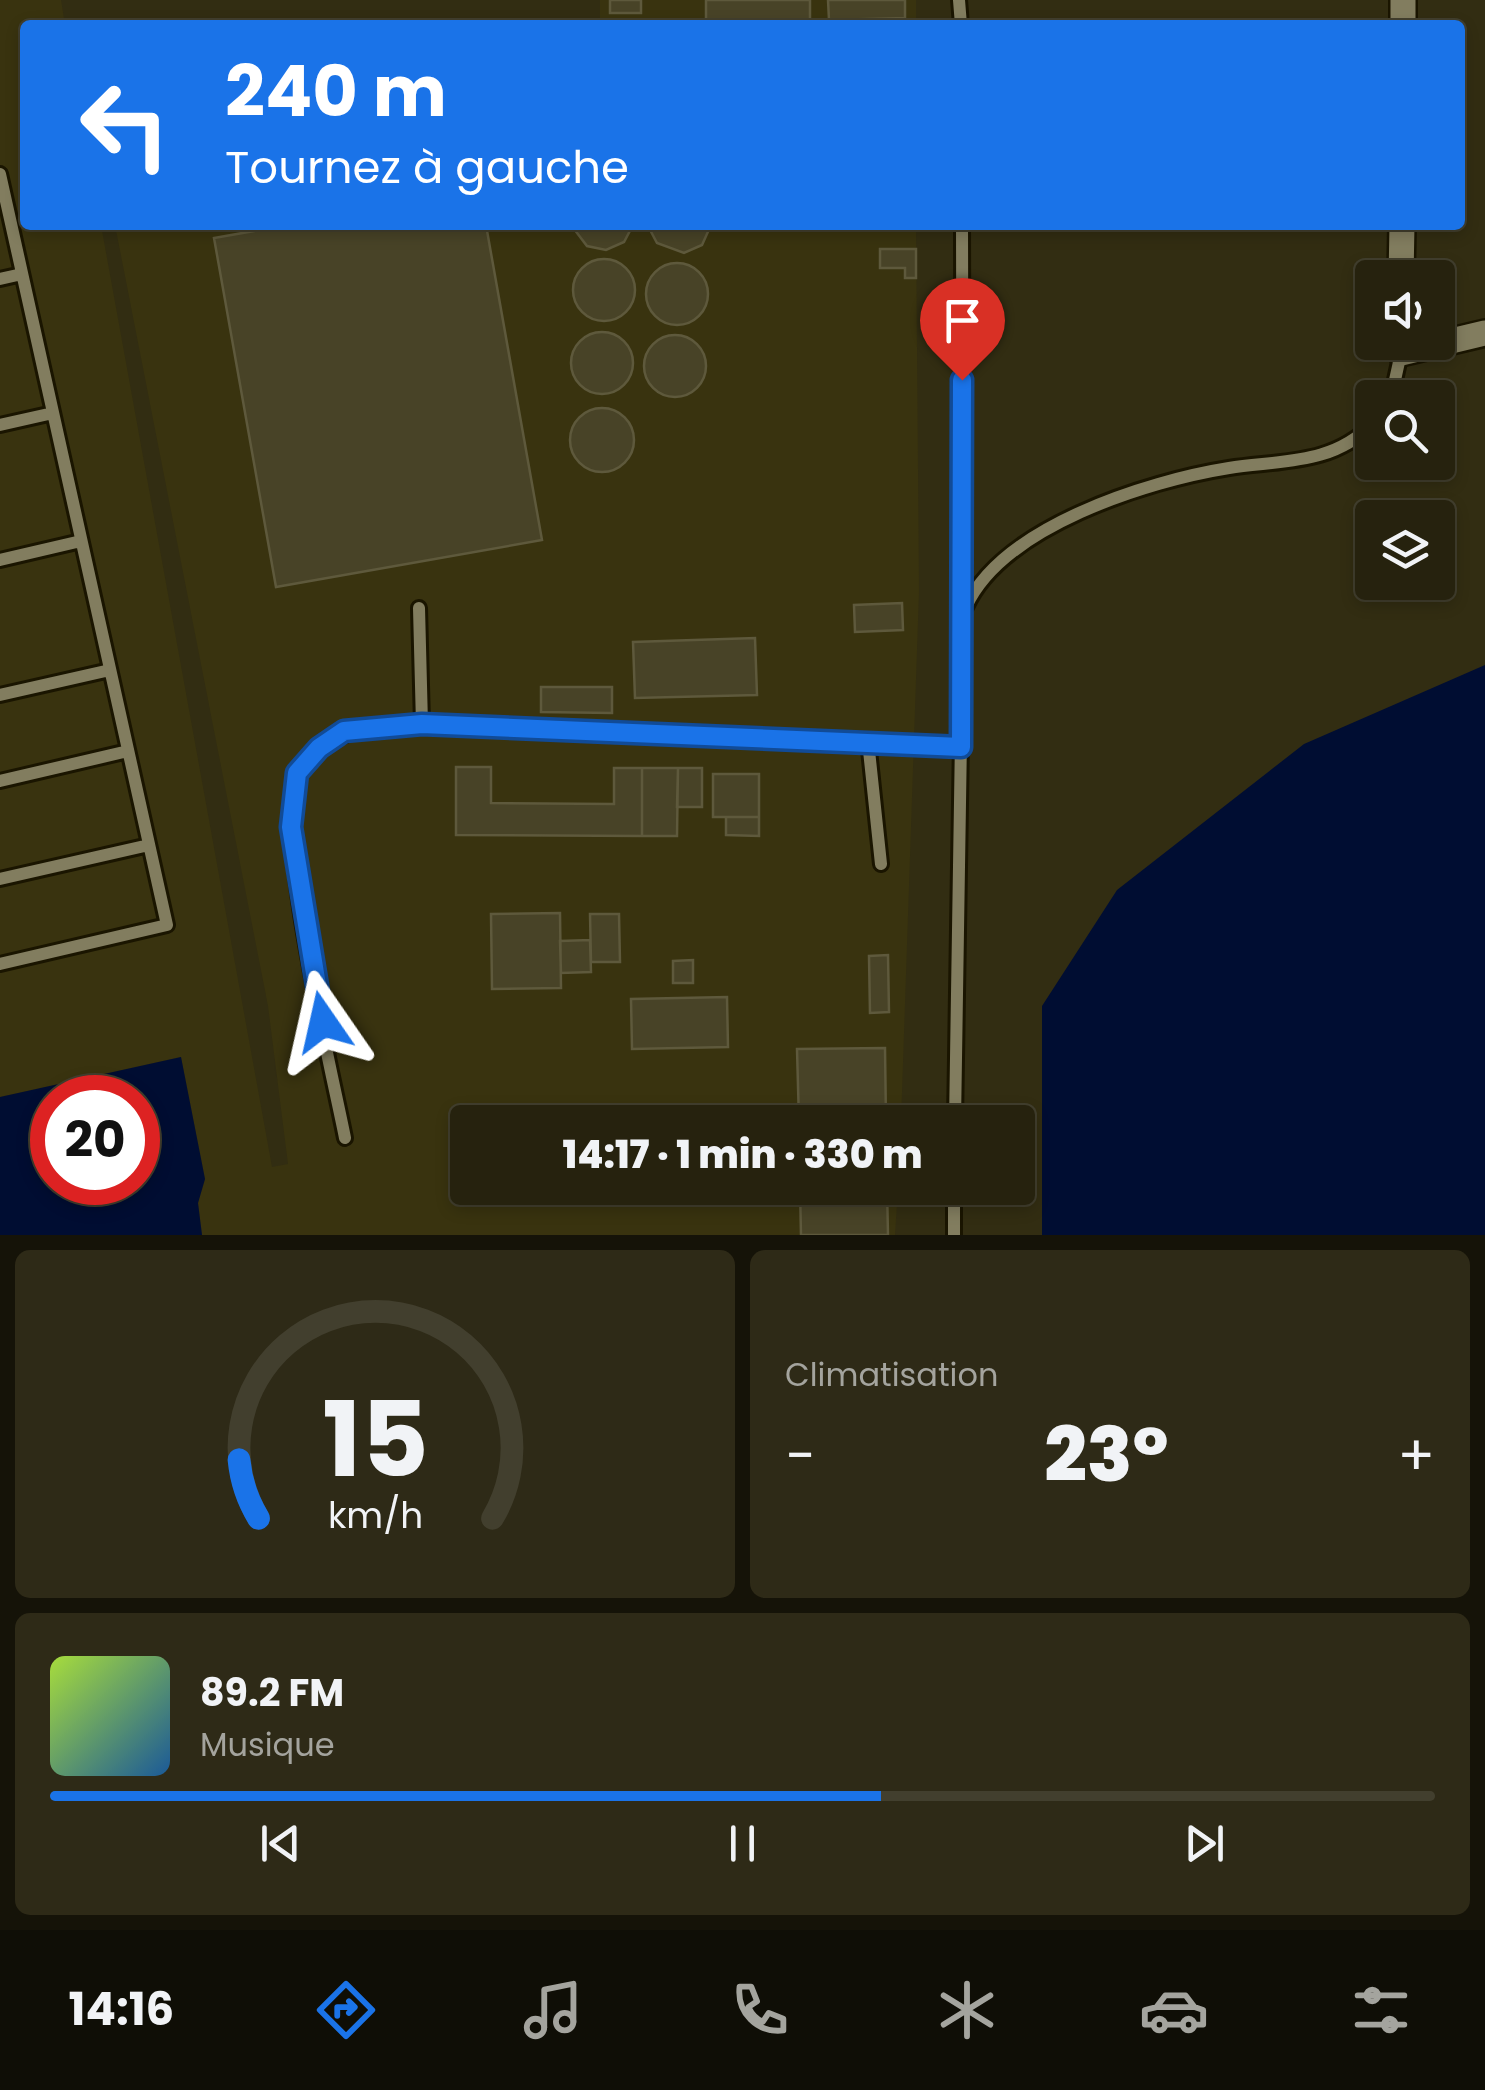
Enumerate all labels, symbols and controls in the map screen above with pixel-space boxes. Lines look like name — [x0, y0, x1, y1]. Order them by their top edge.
text: 240 m — [225, 42, 447, 141]
icon: left — [60, 60, 190, 190]
text: Tournez à gauche — [225, 136, 629, 199]
map controls — [1355, 260, 1455, 600]
button: sound — [1355, 260, 1455, 360]
pin — [920, 278, 1005, 381]
icon: arrive — [935, 293, 990, 348]
button: search — [1355, 380, 1455, 480]
button: layers — [1355, 500, 1455, 600]
position arrow — [271, 970, 375, 1074]
speed limit sign: 20 — [30, 1075, 160, 1205]
text: 14:17 · 1 min · 330 m — [562, 1128, 923, 1181]
text: Climatisation — [785, 1352, 998, 1397]
text: 15 — [322, 1367, 428, 1512]
text: 23° — [1044, 1402, 1169, 1507]
text: − — [785, 1417, 815, 1494]
text: + — [1397, 1417, 1435, 1494]
text: km/h — [327, 1490, 423, 1541]
text: 89.2 FM — [200, 1666, 344, 1719]
text: Musique — [200, 1722, 335, 1767]
icon: previous — [253, 1816, 308, 1871]
icon: pause — [715, 1816, 770, 1871]
icon: next — [1177, 1816, 1232, 1871]
icon: directions — [311, 1975, 381, 2045]
icon: music — [518, 1975, 588, 2045]
icon: phone — [725, 1975, 795, 2045]
icon: climate — [932, 1975, 1002, 2045]
icon: car — [1139, 1975, 1209, 2045]
icon: filters — [1346, 1975, 1416, 2045]
text: 14:16 — [69, 1978, 174, 2041]

